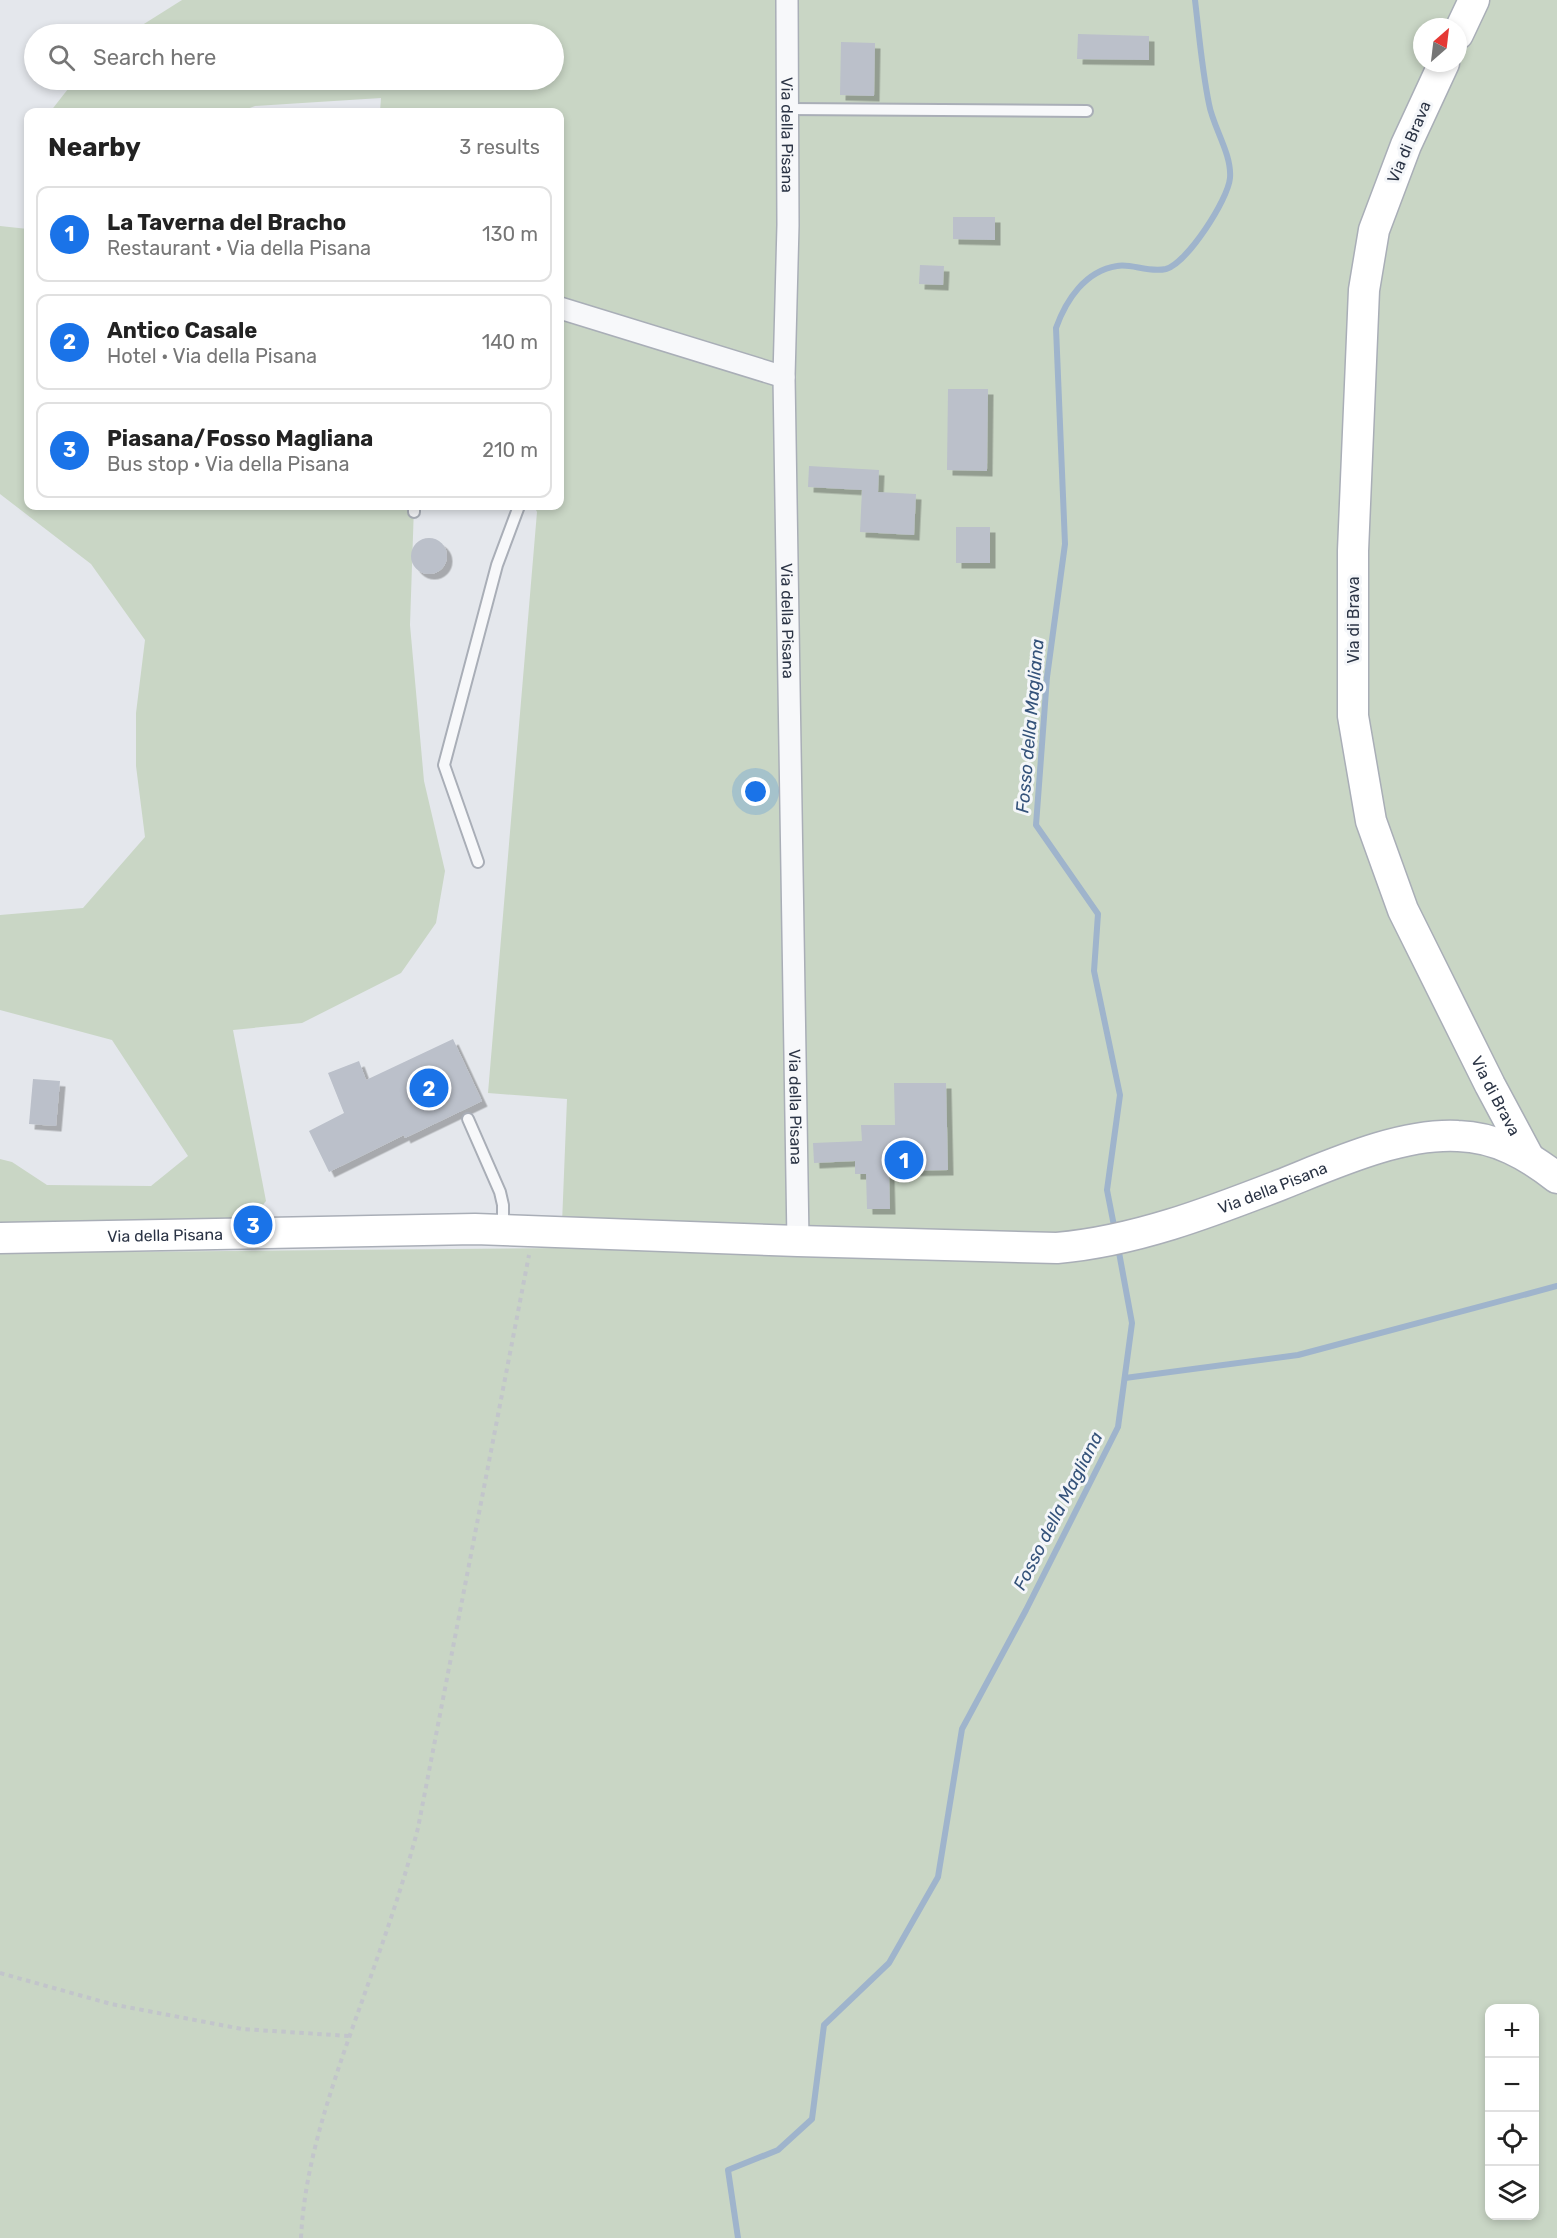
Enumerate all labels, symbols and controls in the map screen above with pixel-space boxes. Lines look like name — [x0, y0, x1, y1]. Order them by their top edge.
north arrow — [1413, 18, 1467, 72]
search box — [24, 24, 564, 90]
icon: search — [45, 41, 78, 74]
text: Search here — [93, 44, 216, 71]
street label: Via della Pisana — [778, 77, 797, 193]
street label: Via di Brava — [1383, 98, 1435, 186]
text: Nearby — [48, 132, 141, 163]
text: 3 results — [459, 135, 540, 159]
text: La Taverna del Bracho — [107, 209, 346, 236]
text: 1 — [65, 222, 74, 246]
text: 130 m — [482, 222, 538, 246]
text: Restaurant · Via della Pisana — [107, 236, 371, 260]
text: Antico Casale — [107, 317, 257, 344]
text: 2 — [63, 330, 76, 354]
text: 140 m — [482, 330, 538, 354]
text: Hotel · Via della Pisana — [107, 344, 317, 368]
text: Piasana/Fosso Magliana — [107, 425, 373, 452]
text: 3 — [63, 438, 76, 462]
text: 210 m — [482, 438, 538, 462]
text: Bus stop · Via della Pisana — [107, 452, 349, 476]
street label: Via della Pisana — [778, 563, 798, 679]
street label: Via di Brava — [1344, 576, 1363, 664]
water label: Fosso della Magliana — [1011, 638, 1049, 814]
your location — [741, 777, 770, 806]
street label: Via della Pisana — [785, 1049, 806, 1165]
street label: Via di Brava — [1468, 1053, 1525, 1139]
pin: 2 — [410, 1066, 448, 1110]
pin: 1 — [884, 1138, 924, 1182]
street label: Via della Pisana — [1215, 1158, 1330, 1217]
pin: 3 — [234, 1202, 272, 1248]
street label: Via della Pisana — [107, 1224, 223, 1245]
water label: Fosso della Magliana — [1009, 1428, 1108, 1594]
map controls — [1485, 2004, 1539, 2220]
button: + — [1485, 2004, 1539, 2058]
button: − — [1485, 2058, 1539, 2112]
button: locate — [1485, 2112, 1539, 2166]
button: layers — [1485, 2166, 1539, 2220]

